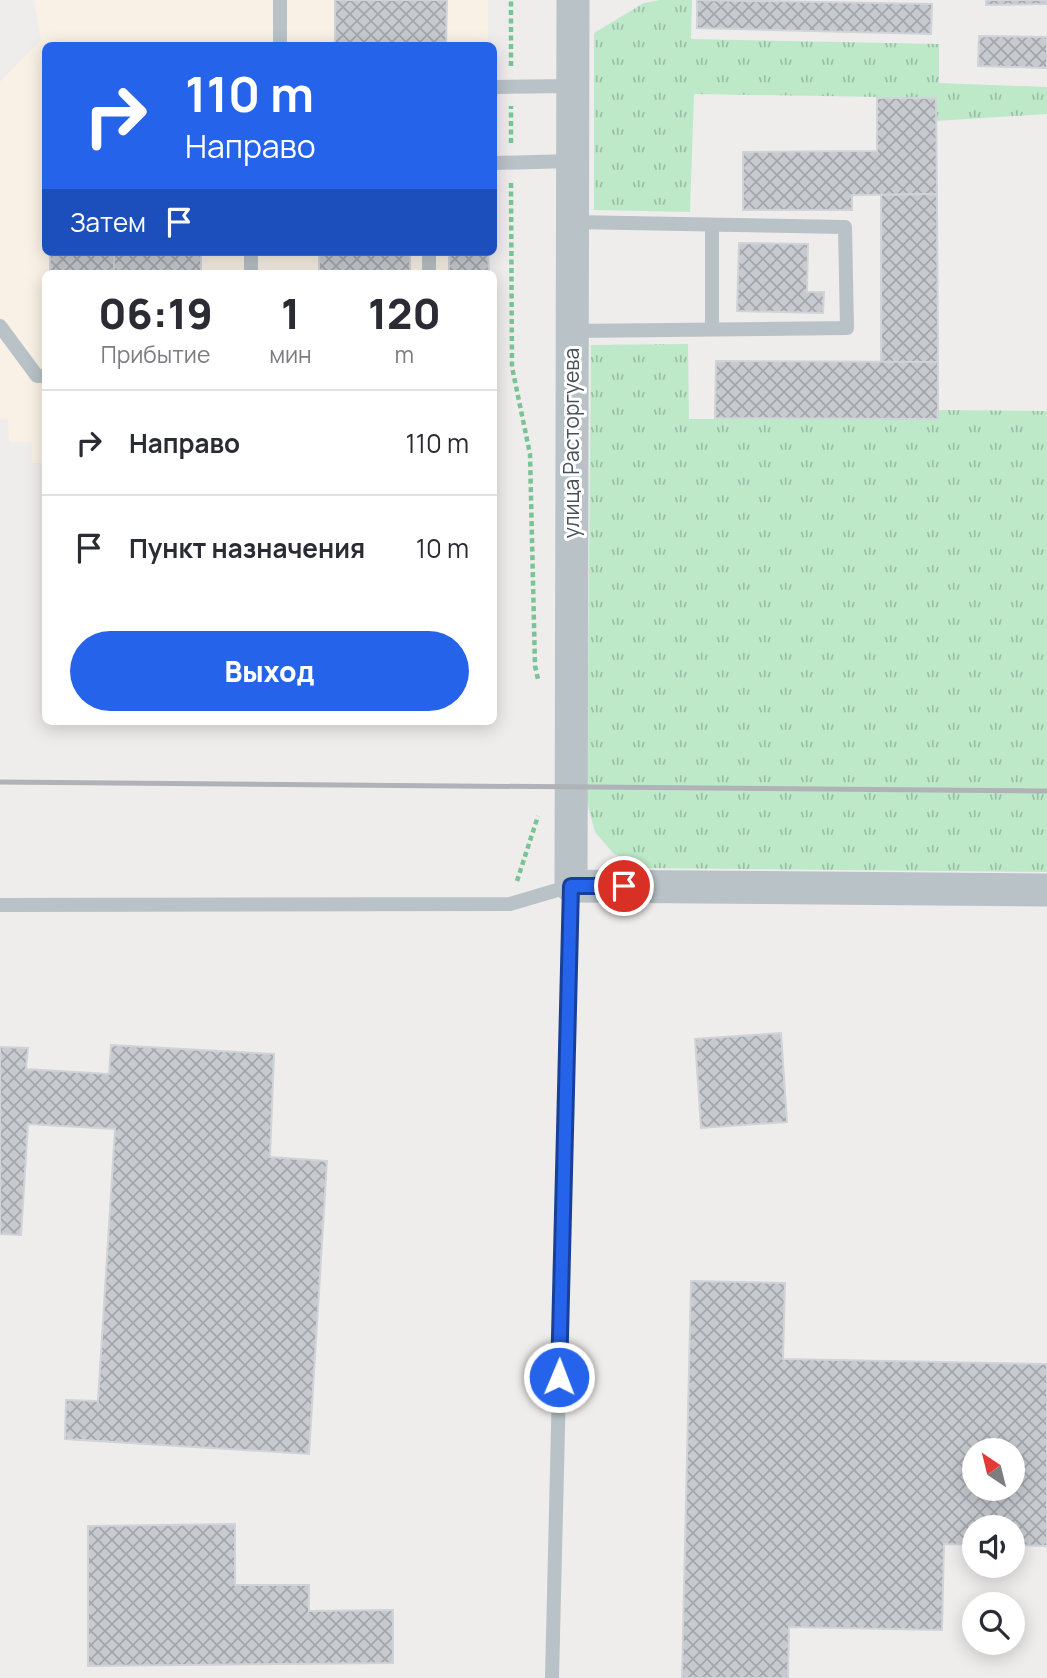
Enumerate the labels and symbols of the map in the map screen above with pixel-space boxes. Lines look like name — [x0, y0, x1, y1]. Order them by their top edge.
street label: улица Расторгуева — [557, 348, 585, 538]
pin — [594, 856, 654, 916]
position arrow — [522, 1340, 596, 1414]
north arrow — [962, 1438, 1026, 1502]

